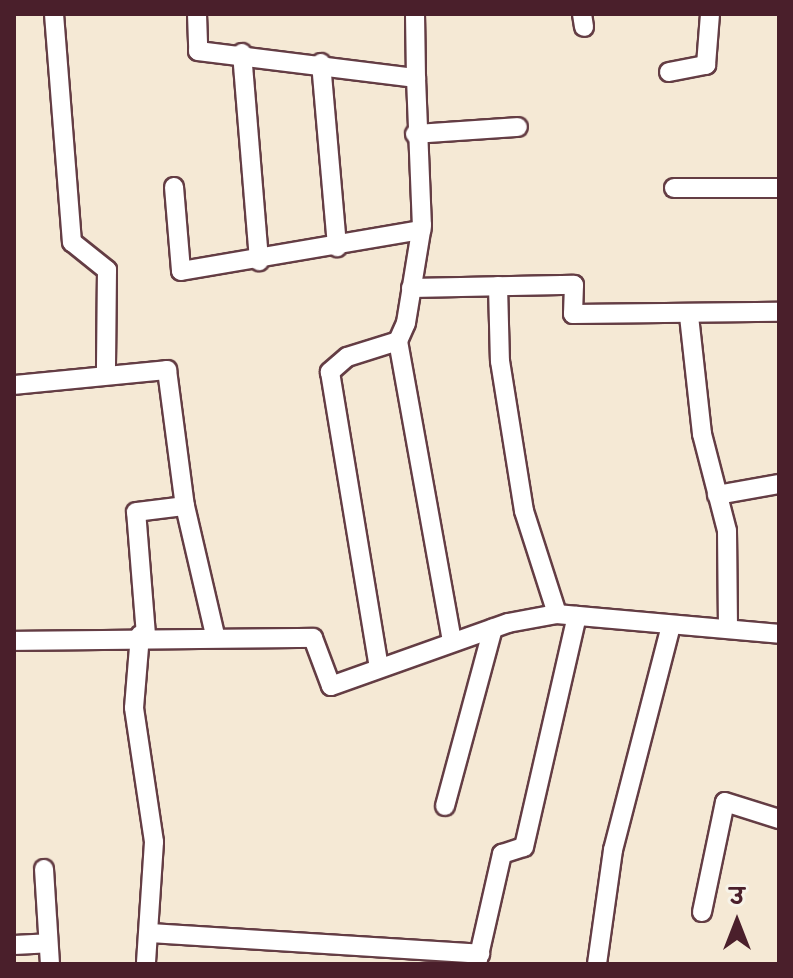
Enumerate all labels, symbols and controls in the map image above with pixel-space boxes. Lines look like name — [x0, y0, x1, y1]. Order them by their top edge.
north arrow — [697, 882, 777, 962]
text: उ — [730, 882, 744, 913]

